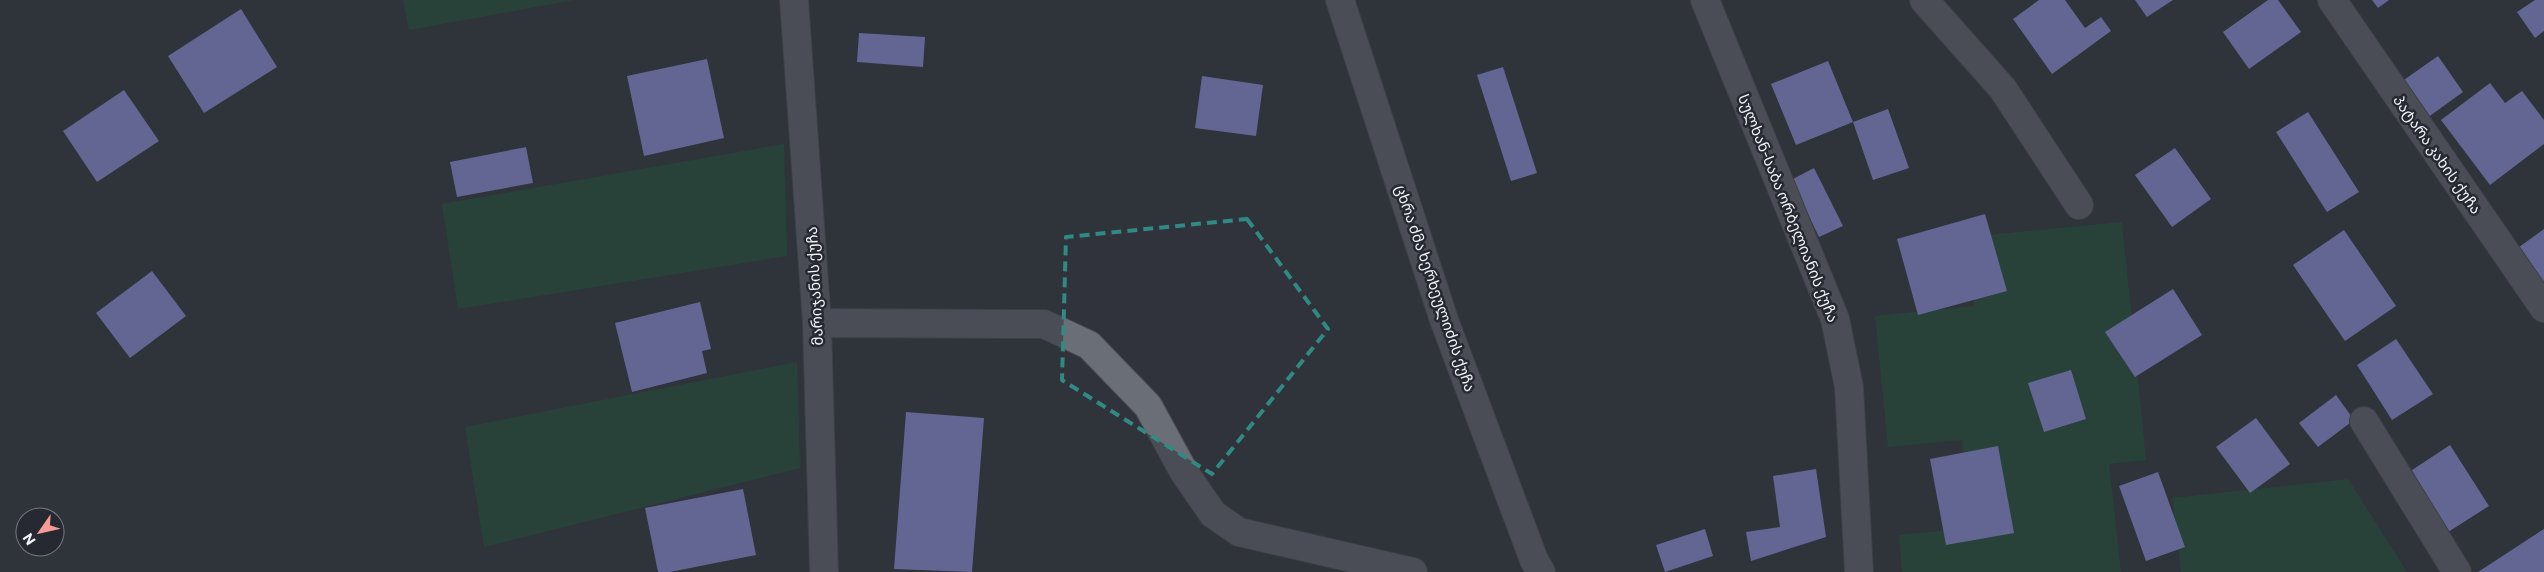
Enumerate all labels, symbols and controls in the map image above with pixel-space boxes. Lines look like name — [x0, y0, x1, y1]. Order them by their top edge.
street label: სულხან-საბა ორბელიანის ქუჩა — [1734, 91, 1843, 325]
street label: პატარა კახის ქუჩა — [2389, 91, 2486, 218]
street label: ცხრა ძმა ხერხეულიძის ქუჩა — [1391, 182, 1480, 394]
street label: მარიჯანის ქუჩა — [802, 226, 827, 346]
north arrow — [15, 507, 65, 557]
text: N — [19, 530, 39, 549]

